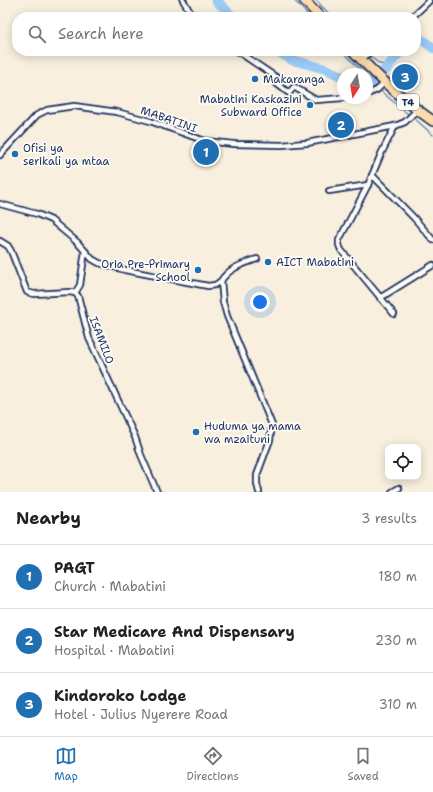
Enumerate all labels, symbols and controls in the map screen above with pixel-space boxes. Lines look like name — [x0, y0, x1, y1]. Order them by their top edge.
search box — [12, 12, 421, 56]
icon: search — [26, 23, 48, 45]
text: Search here — [58, 24, 144, 44]
pin: 3 — [392, 62, 418, 92]
north arrow — [337, 68, 373, 104]
place label: Makaranga — [263, 72, 325, 87]
marker: Makaranga — [250, 74, 260, 84]
place label: Mabatini Kaskazini Subward Office — [200, 92, 302, 120]
road number: T4 — [397, 94, 419, 110]
marker: Mabatini Kaskazini Subward Office — [305, 100, 315, 110]
street label: MABATINI — [138, 103, 199, 136]
pin: 2 — [328, 110, 354, 140]
pin: 1 — [193, 137, 219, 167]
place label: Ofisi ya serikali ya mtaa — [23, 141, 110, 169]
marker: Ofisi ya serikali ya mtaa — [10, 149, 20, 159]
place label: AICT Mabatini — [276, 255, 354, 270]
place label: Oria Pre-Primary School — [101, 257, 191, 285]
marker: AICT Mabatini — [263, 257, 273, 267]
marker: Oria Pre-Primary School — [193, 265, 203, 275]
your location — [250, 292, 270, 312]
street label: ISAMILO — [86, 314, 118, 366]
place label: Huduma ya mama wa mzaituni — [204, 419, 301, 447]
marker: Huduma ya mama wa mzaituni — [191, 427, 201, 437]
map controls — [385, 444, 421, 480]
button: locate — [385, 444, 421, 480]
text: Nearby — [16, 507, 81, 529]
text: 3 results — [361, 510, 417, 527]
text: PAGT — [54, 558, 95, 578]
text: 1 — [26, 568, 32, 585]
text: 180 m — [378, 568, 417, 585]
text: Church · Mabatini — [54, 578, 166, 595]
text: Star Medicare And Dispensary — [54, 622, 295, 642]
text: 2 — [24, 632, 34, 649]
text: 230 m — [375, 632, 417, 649]
text: Hospital · Mabatini — [54, 642, 174, 659]
text: Kindoroko Lodge — [54, 686, 186, 706]
text: 3 — [24, 696, 34, 713]
text: 310 m — [379, 696, 417, 713]
text: Hotel · Julius Nyerere Road — [54, 706, 228, 723]
tab: Map — [54, 745, 78, 784]
tab: Directions — [186, 745, 239, 784]
tab: Saved — [347, 745, 379, 784]

